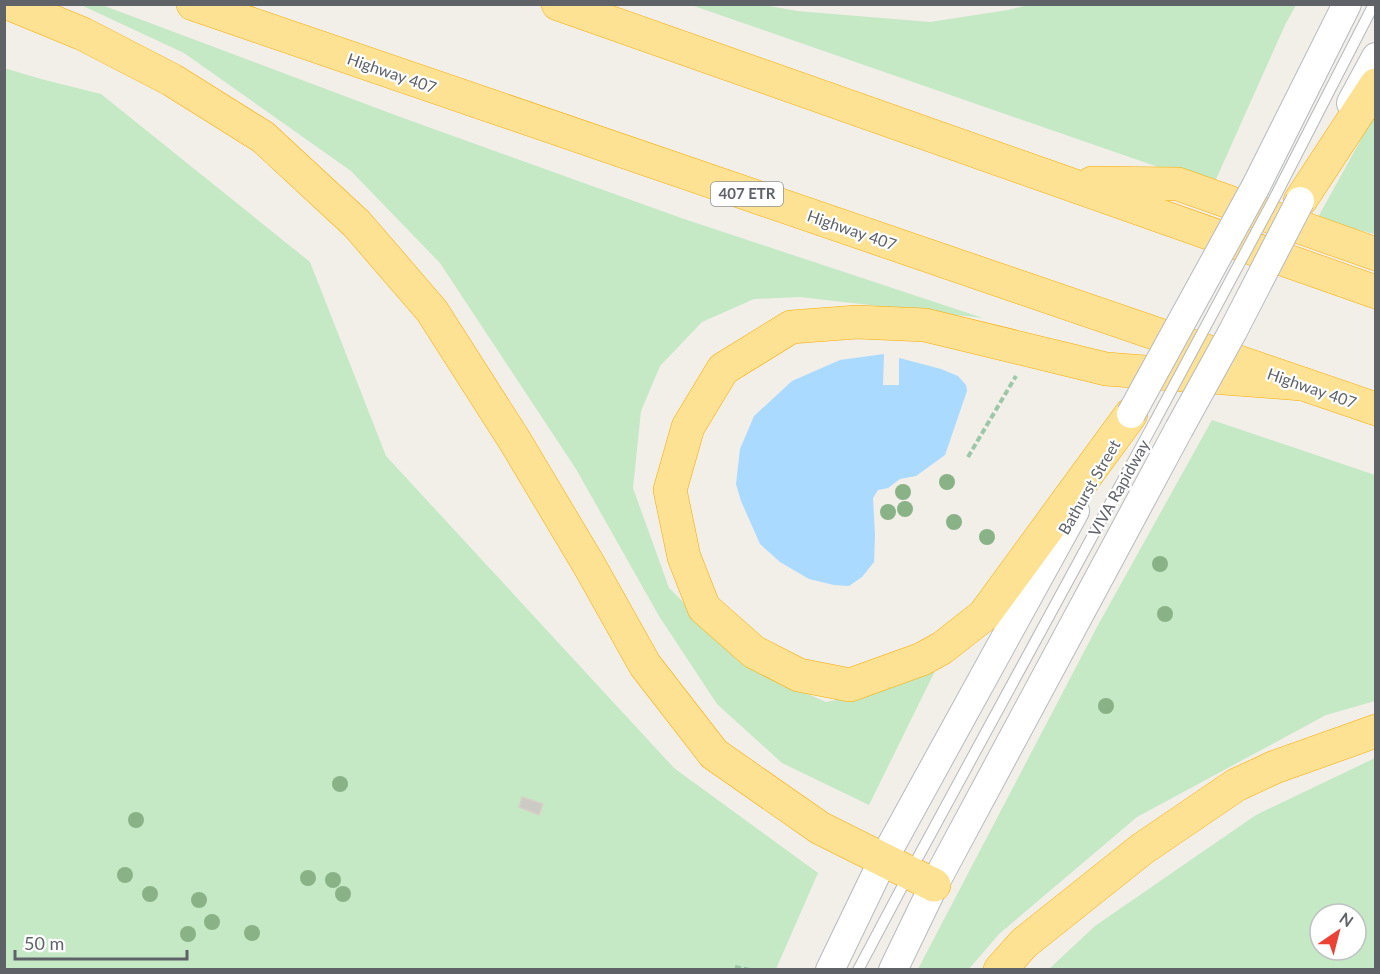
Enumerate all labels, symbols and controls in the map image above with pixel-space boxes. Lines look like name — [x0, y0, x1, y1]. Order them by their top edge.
street label: Highway 407 — [345, 48, 439, 97]
road number: 407 ETR — [711, 182, 783, 206]
street label: Highway 407 — [805, 205, 899, 254]
street label: Highway 407 — [1265, 363, 1359, 412]
street label: VIVA Rapidway — [1084, 435, 1153, 539]
street label: Bathurst Street — [1054, 436, 1124, 538]
north arrow — [1308, 902, 1368, 962]
text: N — [1336, 908, 1357, 931]
scale bar — [15, 923, 188, 961]
text: 50 m — [24, 932, 64, 954]

